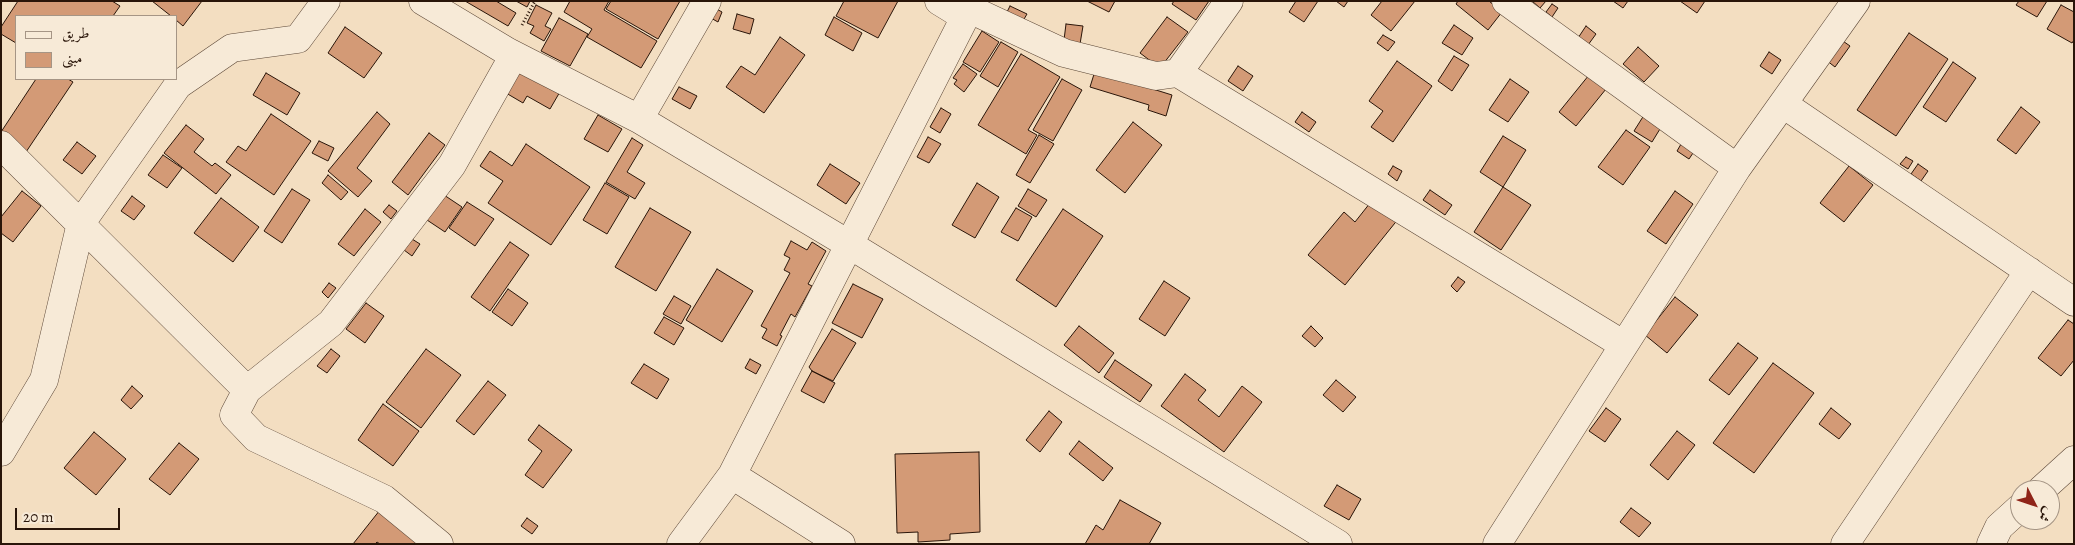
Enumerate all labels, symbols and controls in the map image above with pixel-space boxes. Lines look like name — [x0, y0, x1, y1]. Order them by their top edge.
legend — [15, 15, 178, 80]
text: طريق — [62, 23, 89, 43]
text: مبنى — [62, 48, 82, 68]
north arrow — [2010, 480, 2060, 530]
scale bar — [18, 498, 122, 530]
text: ش — [2034, 503, 2058, 526]
text: 20 m — [23, 507, 54, 527]

